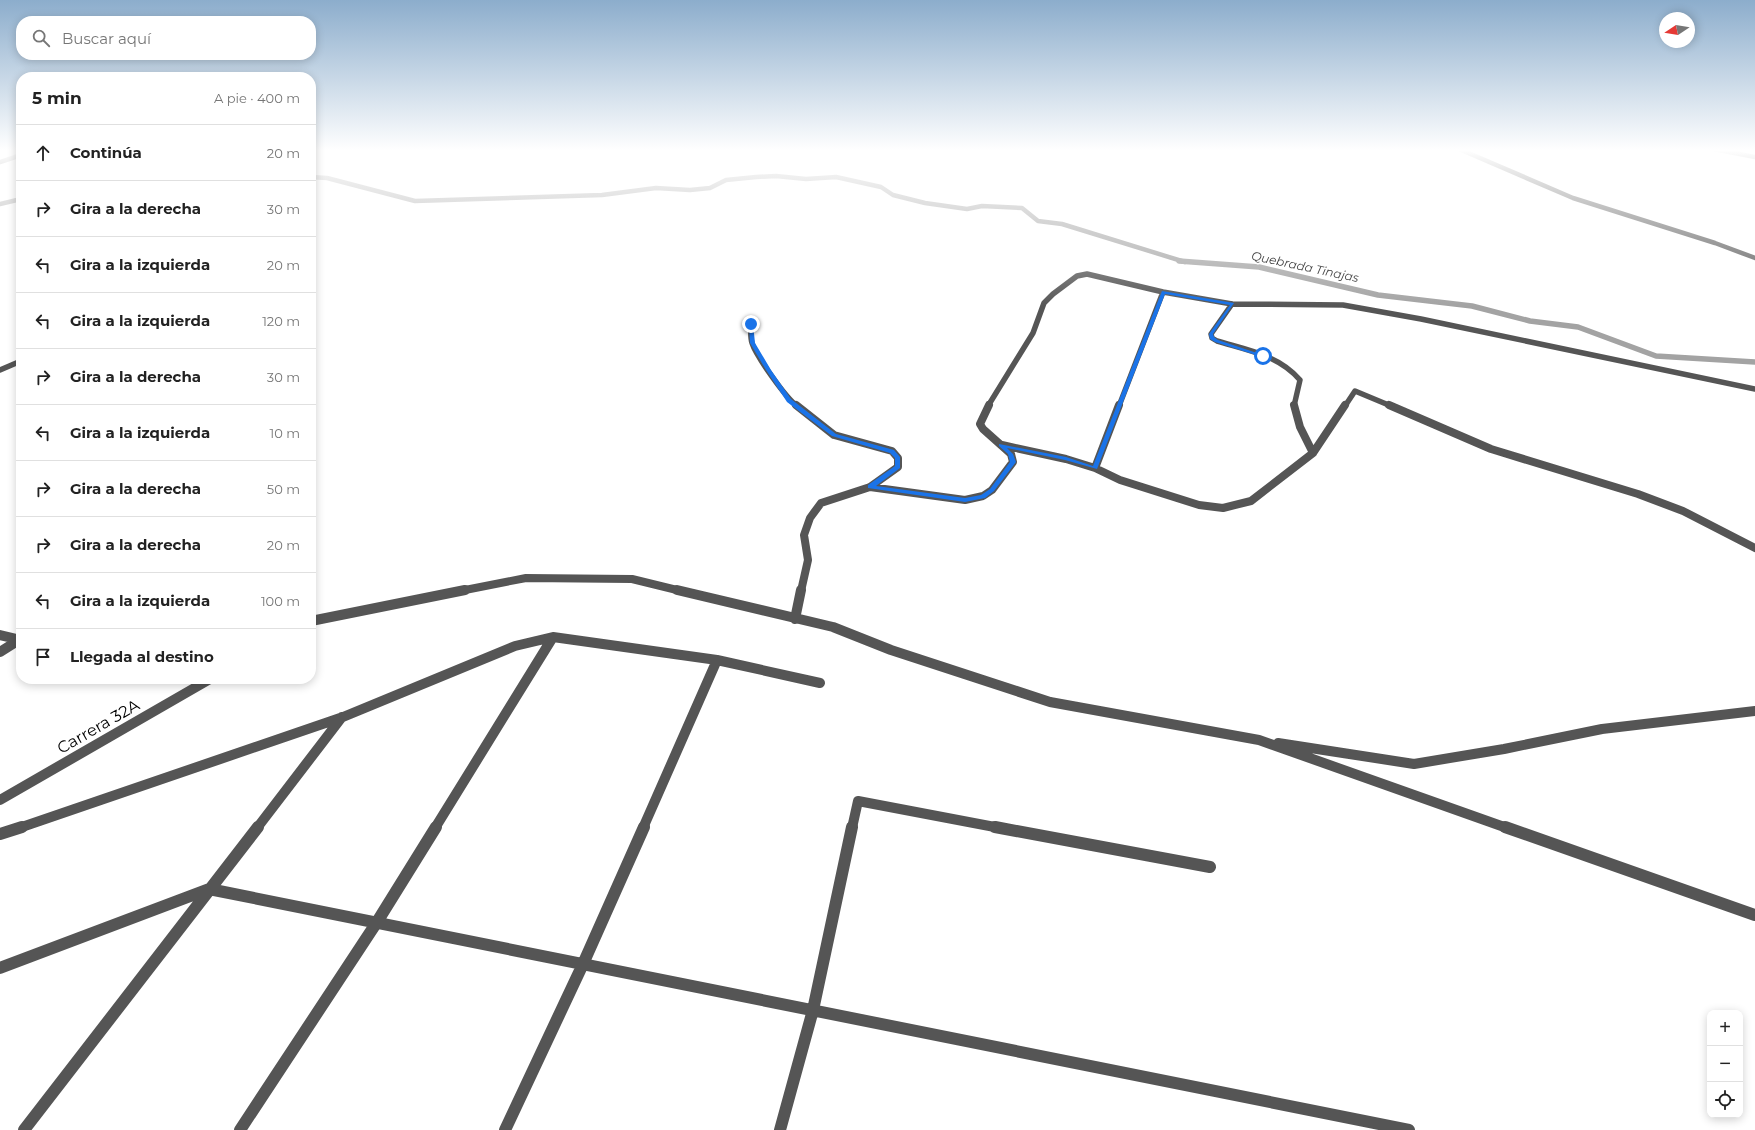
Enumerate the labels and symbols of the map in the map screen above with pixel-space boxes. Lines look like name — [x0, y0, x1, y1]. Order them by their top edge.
north arrow — [1659, 12, 1695, 48]
water label: Quebrada Tinajas — [1250, 248, 1360, 285]
route end — [742, 315, 760, 333]
route start — [1254, 347, 1272, 365]
street label: Carrera 32A — [54, 695, 143, 758]

